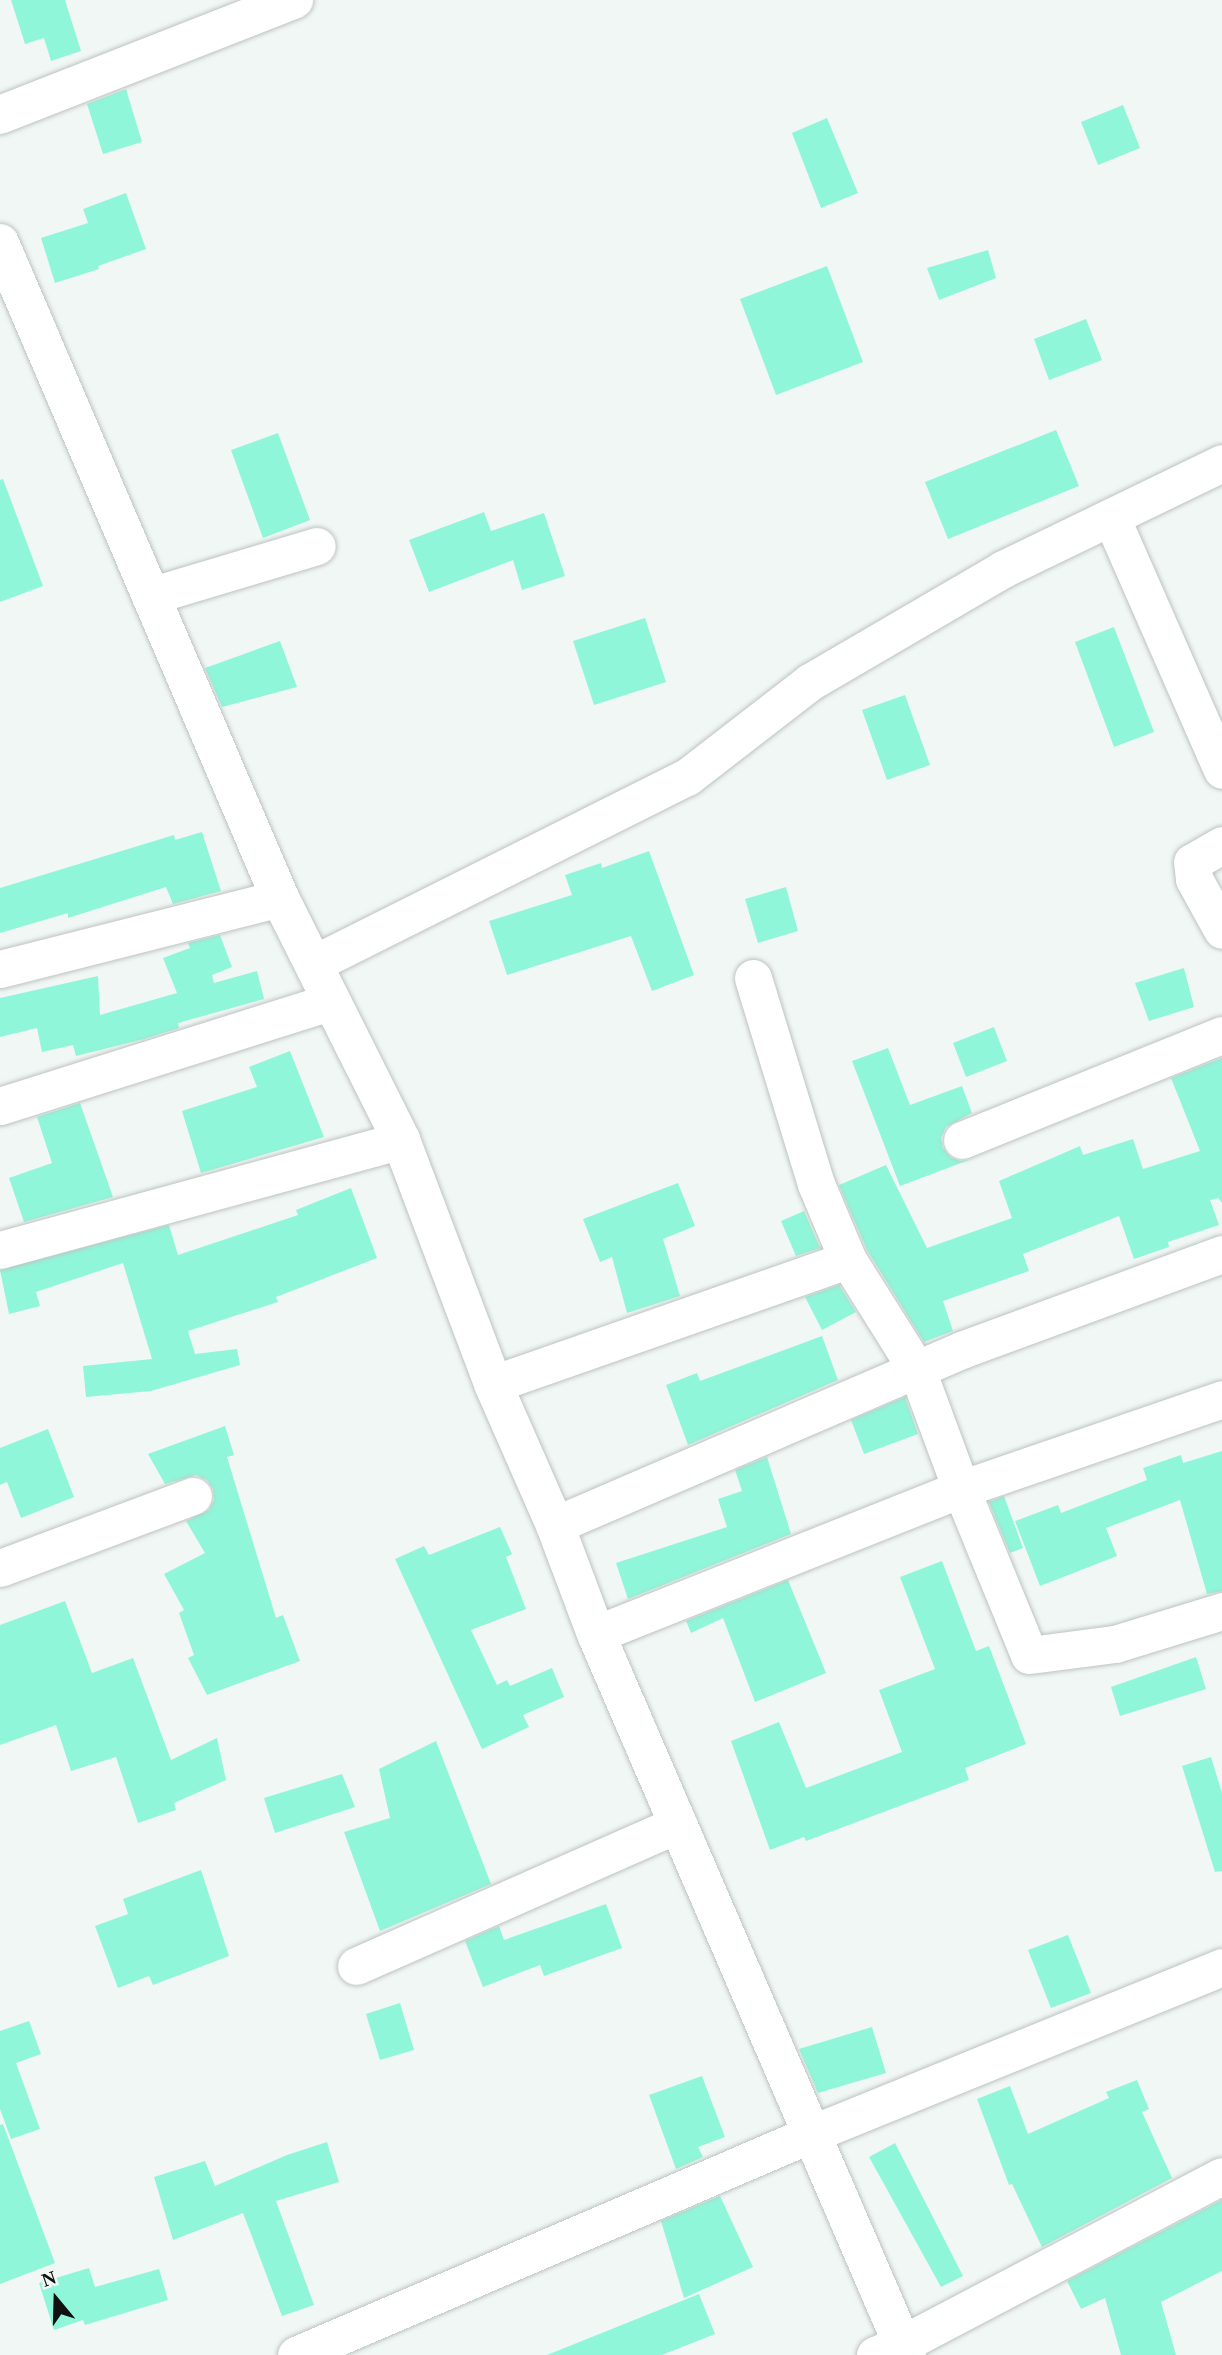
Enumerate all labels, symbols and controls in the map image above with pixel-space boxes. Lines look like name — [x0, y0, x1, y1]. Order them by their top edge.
north arrow — [21, 2264, 91, 2334]
text: N — [39, 2267, 59, 2291]

